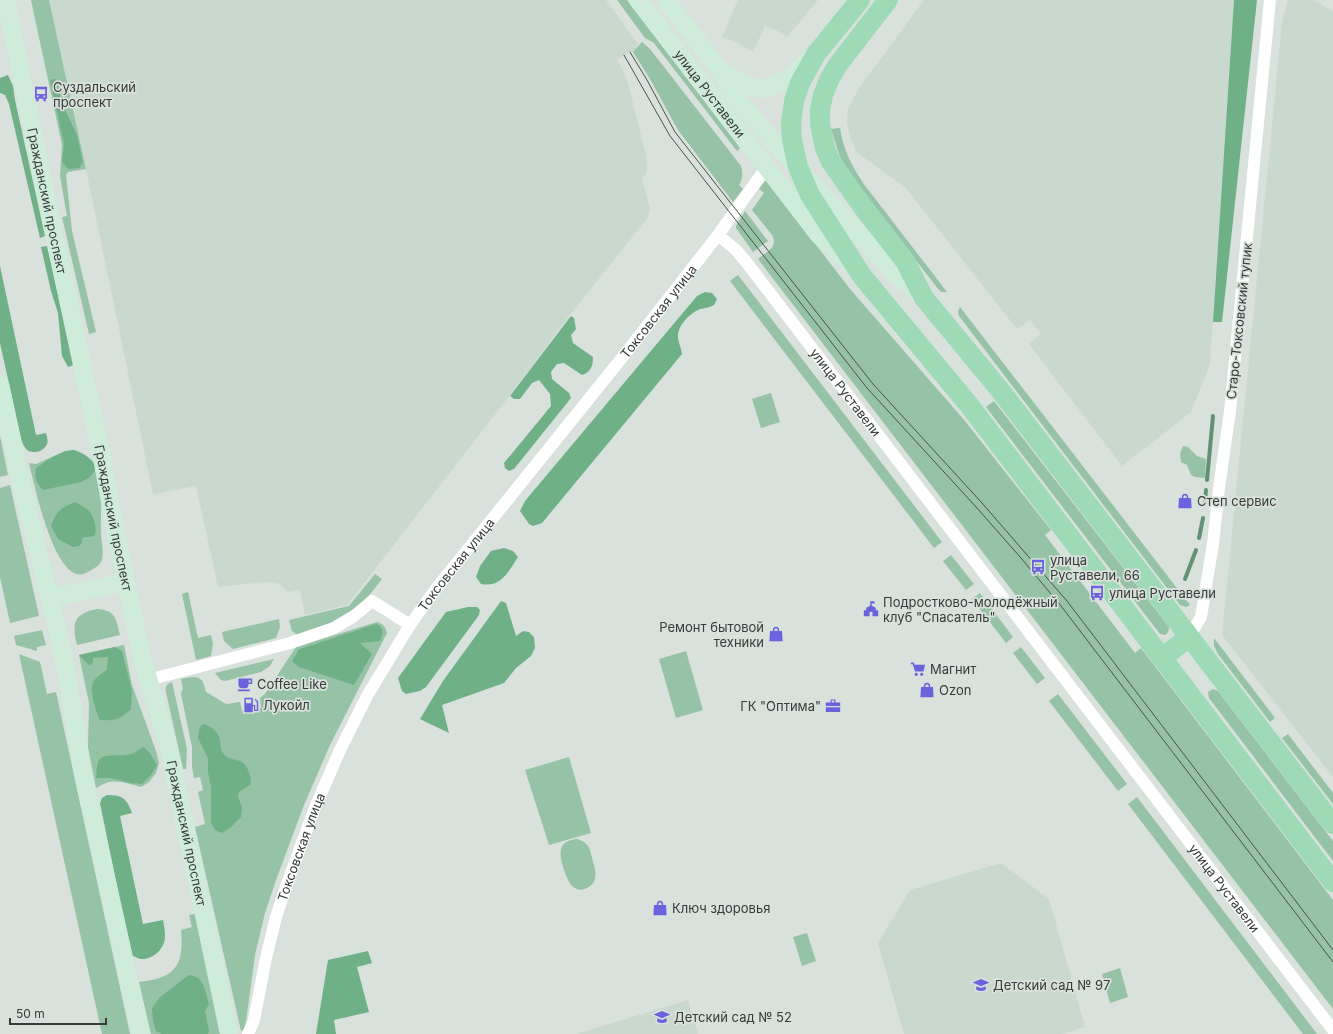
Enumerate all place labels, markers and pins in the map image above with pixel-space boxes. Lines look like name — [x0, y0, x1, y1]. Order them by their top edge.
place label: Суздальский проспект — [53, 79, 136, 110]
bus stop icon: Суздальский проспект — [32, 85, 50, 103]
shop icon: Степ сервис — [1176, 492, 1194, 510]
place label: Степ сервис — [1197, 493, 1277, 509]
place label: улица Руставели, 66 — [1050, 552, 1140, 583]
bus stop icon: улица Руставели, 66 — [1029, 558, 1047, 576]
bus stop icon: улица Руставели — [1088, 584, 1106, 602]
place label: улица Руставели — [1109, 585, 1216, 601]
place label: Подростково-молодёжный клуб "Спасатель" — [883, 594, 1058, 625]
public building icon: Подростково-молодёжный клуб "Спасатель" — [862, 600, 880, 618]
place label: Ремонт бытовой техники — [659, 619, 764, 650]
shop icon: Ремонт бытовой техники — [767, 625, 785, 643]
supermarket icon: Магнит — [909, 660, 927, 678]
place label: Магнит — [930, 661, 976, 677]
cafe icon: Coffee Like — [236, 675, 254, 693]
place label: Coffee Like — [257, 676, 327, 692]
shop icon: Ozon — [918, 681, 936, 699]
place label: Ozon — [939, 682, 971, 698]
fuel station icon: Лукойл — [242, 696, 260, 714]
place label: Лукойл — [263, 697, 310, 713]
office icon: ГК "Оптима" — [824, 697, 842, 715]
place label: ГК "Оптима" — [740, 698, 821, 714]
shop icon: Ключ здоровья — [651, 899, 669, 917]
place label: Ключ здоровья — [672, 900, 770, 916]
school or university icon: Детский сад № 97 — [972, 976, 990, 994]
place label: Детский сад № 97 — [993, 977, 1110, 993]
school or university icon: Детский сад № 52 — [653, 1008, 671, 1026]
place label: Детский сад № 52 — [674, 1009, 792, 1025]

